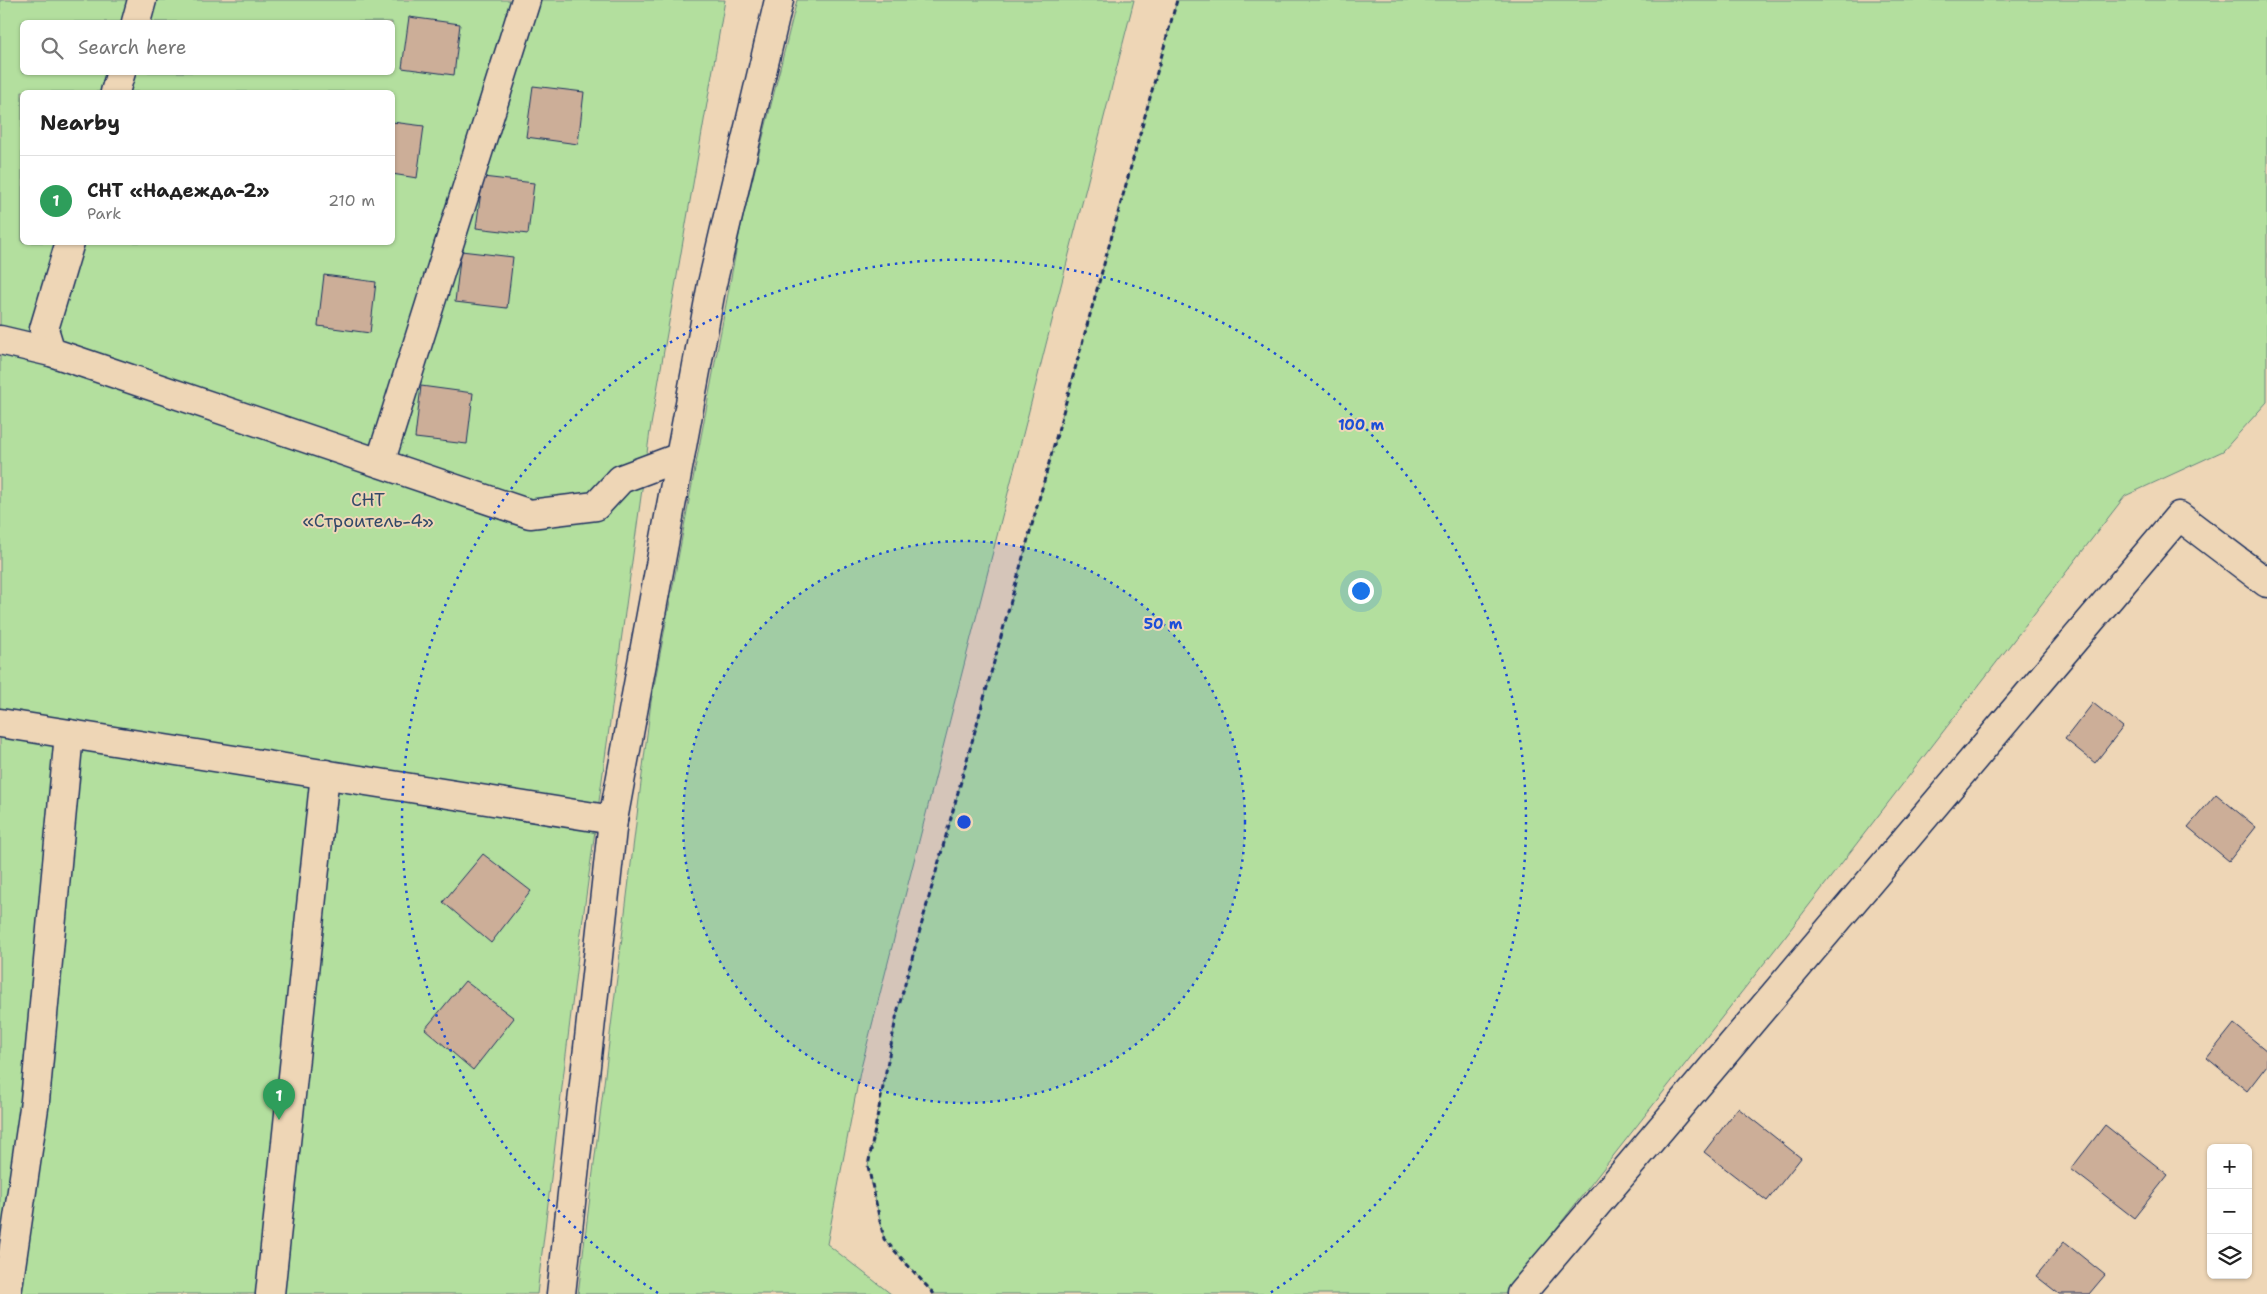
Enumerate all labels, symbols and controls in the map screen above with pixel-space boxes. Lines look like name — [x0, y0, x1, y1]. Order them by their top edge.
search box — [20, 20, 395, 75]
icon: search — [38, 34, 66, 62]
text: Search here — [78, 35, 187, 60]
text: Nearby — [40, 109, 120, 137]
text: СНТ «Надежда-2» — [87, 178, 269, 203]
text: 1 — [52, 190, 60, 211]
text: 210 m — [328, 190, 375, 211]
text: Park — [87, 203, 121, 224]
text: 100 m — [1338, 415, 1384, 435]
park label: СНТ «Строитель-4» — [302, 488, 434, 533]
your location — [1348, 578, 1374, 604]
text: 50 m — [1144, 614, 1183, 634]
centre of rings — [955, 813, 973, 831]
pin: 1 — [263, 1079, 295, 1120]
map controls — [2207, 1144, 2252, 1279]
button: + — [2207, 1144, 2252, 1189]
button: − — [2207, 1189, 2252, 1234]
button: layers — [2207, 1234, 2252, 1279]

